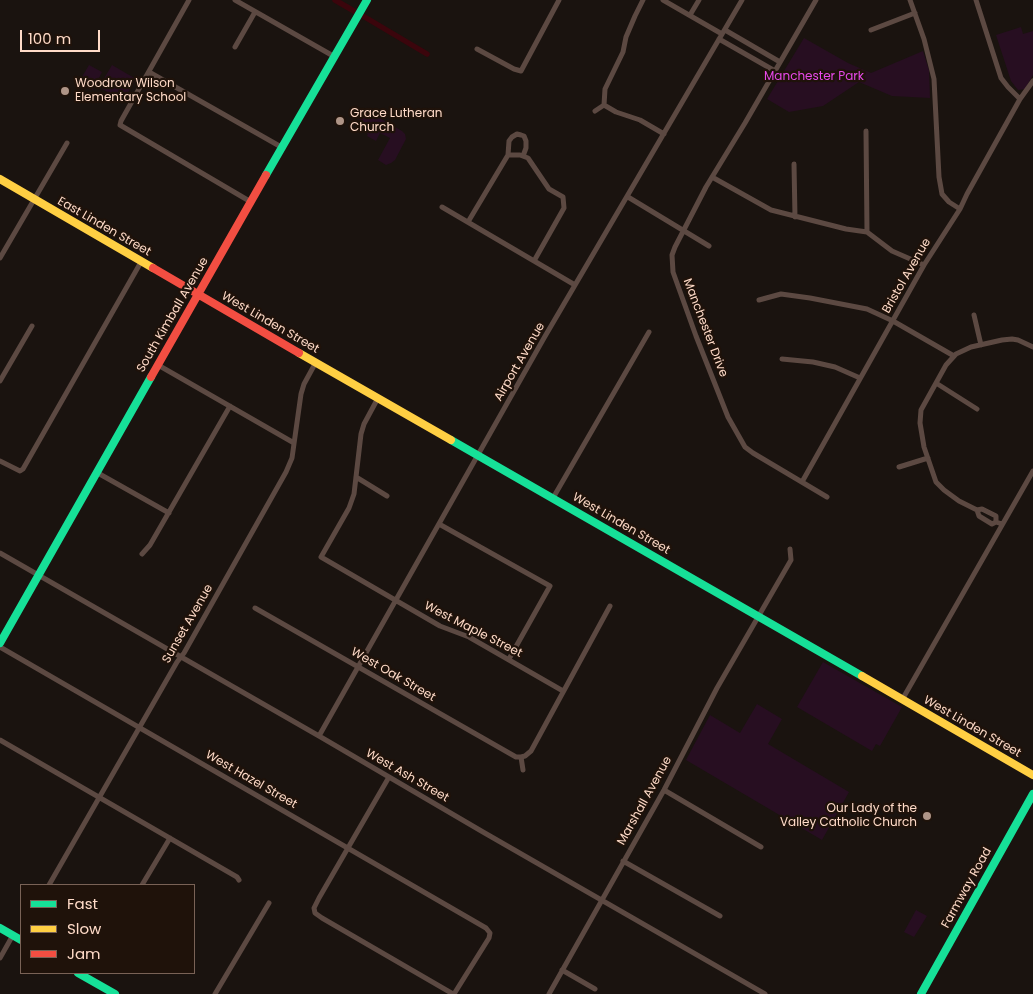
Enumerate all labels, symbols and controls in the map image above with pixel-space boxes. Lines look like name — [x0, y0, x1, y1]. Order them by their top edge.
scale bar — [22, 20, 102, 52]
text: 100 m — [28, 28, 71, 49]
park label: Manchester Park — [764, 70, 864, 84]
place label: Woodrow Wilson Elementary School — [75, 77, 186, 105]
marker: Woodrow Wilson Elementary School — [59, 85, 71, 97]
place label: Grace Lutheran Church — [350, 107, 442, 135]
marker: Grace Lutheran Church — [334, 115, 346, 127]
street label: East Linden Street — [55, 194, 153, 260]
street label: Bristol Avenue — [880, 236, 934, 316]
street label: South Kimball Avenue — [134, 255, 212, 375]
street label: Manchester Drive — [680, 277, 730, 379]
street label: West Linden Street — [219, 289, 321, 357]
street label: Airport Avenue — [492, 320, 548, 404]
street label: West Linden Street — [570, 490, 672, 558]
street label: Sunset Avenue — [160, 582, 216, 666]
street label: West Maple Street — [421, 599, 525, 661]
street label: West Oak Street — [348, 645, 438, 705]
street label: West Linden Street — [921, 693, 1023, 761]
street label: West Ash Street — [363, 746, 451, 806]
street label: West Hazel Street — [203, 748, 299, 812]
street label: Marshall Avenue — [615, 754, 675, 848]
place label: Our Lady of the Valley Catholic Church — [780, 802, 917, 830]
marker: Our Lady of the Valley Catholic Church — [921, 810, 933, 822]
street label: Farmway Road — [939, 845, 995, 931]
legend — [20, 884, 195, 974]
text: Fast — [67, 893, 98, 914]
text: Slow — [67, 918, 101, 939]
text: Jam — [67, 943, 101, 964]

